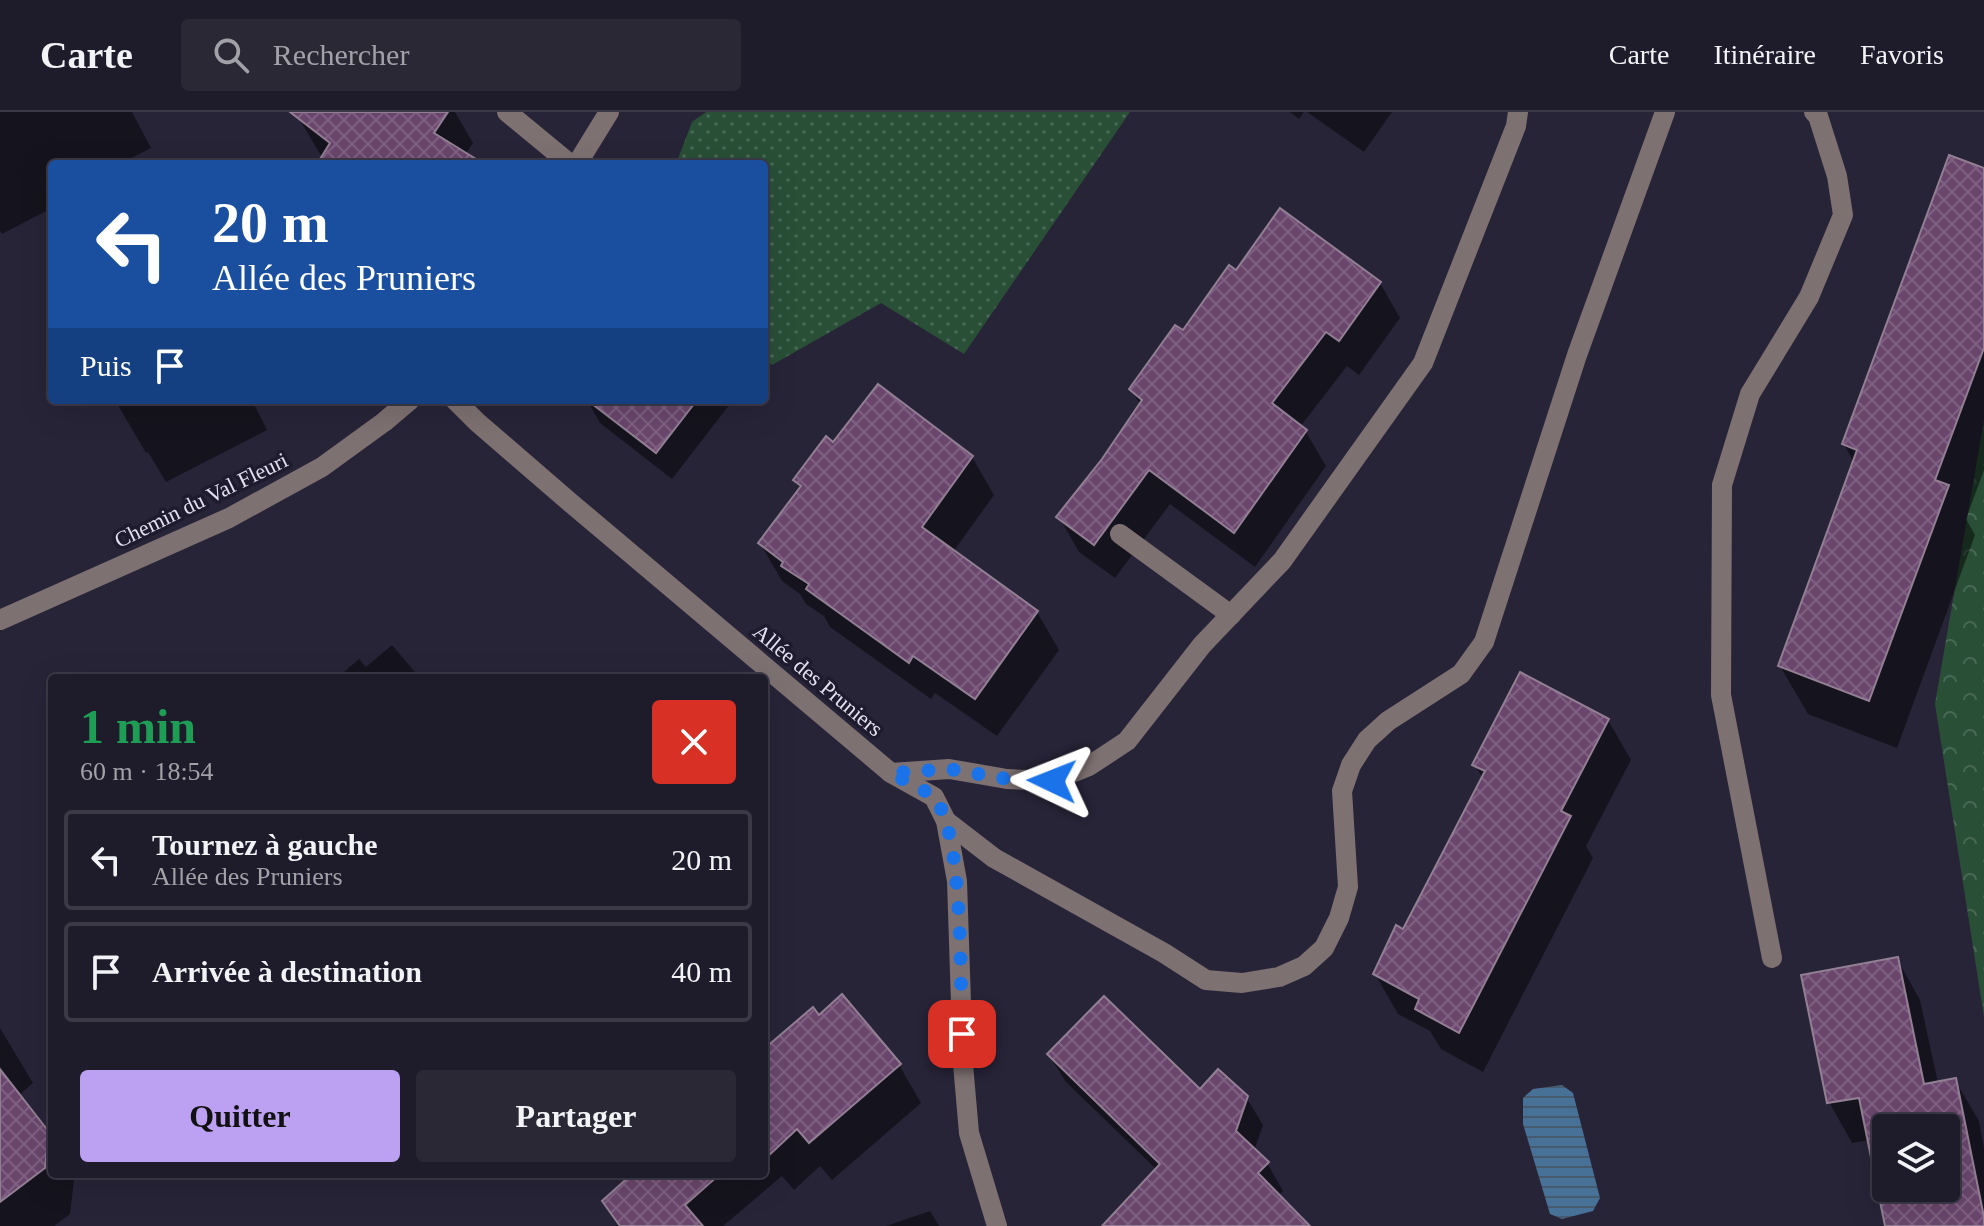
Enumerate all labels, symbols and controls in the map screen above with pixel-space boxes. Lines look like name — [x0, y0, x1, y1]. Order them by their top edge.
search box — [181, 19, 741, 91]
icon: search — [209, 33, 253, 77]
text: Carte — [40, 34, 133, 76]
text: Rechercher — [273, 38, 409, 71]
text: Carte — [1609, 39, 1669, 70]
text: Itinéraire — [1713, 39, 1816, 70]
text: Favoris — [1860, 39, 1944, 70]
icon: left — [80, 192, 184, 296]
text: 20 m — [212, 192, 329, 254]
text: Allée des Pruniers — [212, 258, 476, 298]
icon: arrive — [148, 344, 192, 388]
text: Puis — [80, 349, 132, 382]
street label: Chemin du Val Fleuri — [110, 447, 292, 553]
street label: Allée des Pruniers — [748, 619, 888, 741]
text: 1 min — [80, 700, 196, 753]
button: close — [652, 700, 736, 784]
position arrow — [1010, 739, 1094, 823]
text: 60 m · 18:54 — [80, 757, 214, 786]
text: Tournez à gauche — [152, 828, 378, 861]
icon: left — [84, 838, 128, 882]
text: 20 m — [671, 843, 732, 876]
text: Allée des Pruniers — [152, 862, 343, 891]
icon: arrive — [84, 950, 128, 994]
text: Arrivée à destination — [152, 955, 422, 988]
text: 40 m — [671, 955, 732, 988]
pin — [928, 1000, 996, 1068]
icon: arrive — [940, 1012, 984, 1056]
button: Quitter — [80, 1070, 400, 1162]
button: Partager — [416, 1070, 736, 1162]
map controls — [1872, 1114, 1960, 1202]
button: layers — [1872, 1114, 1960, 1202]

